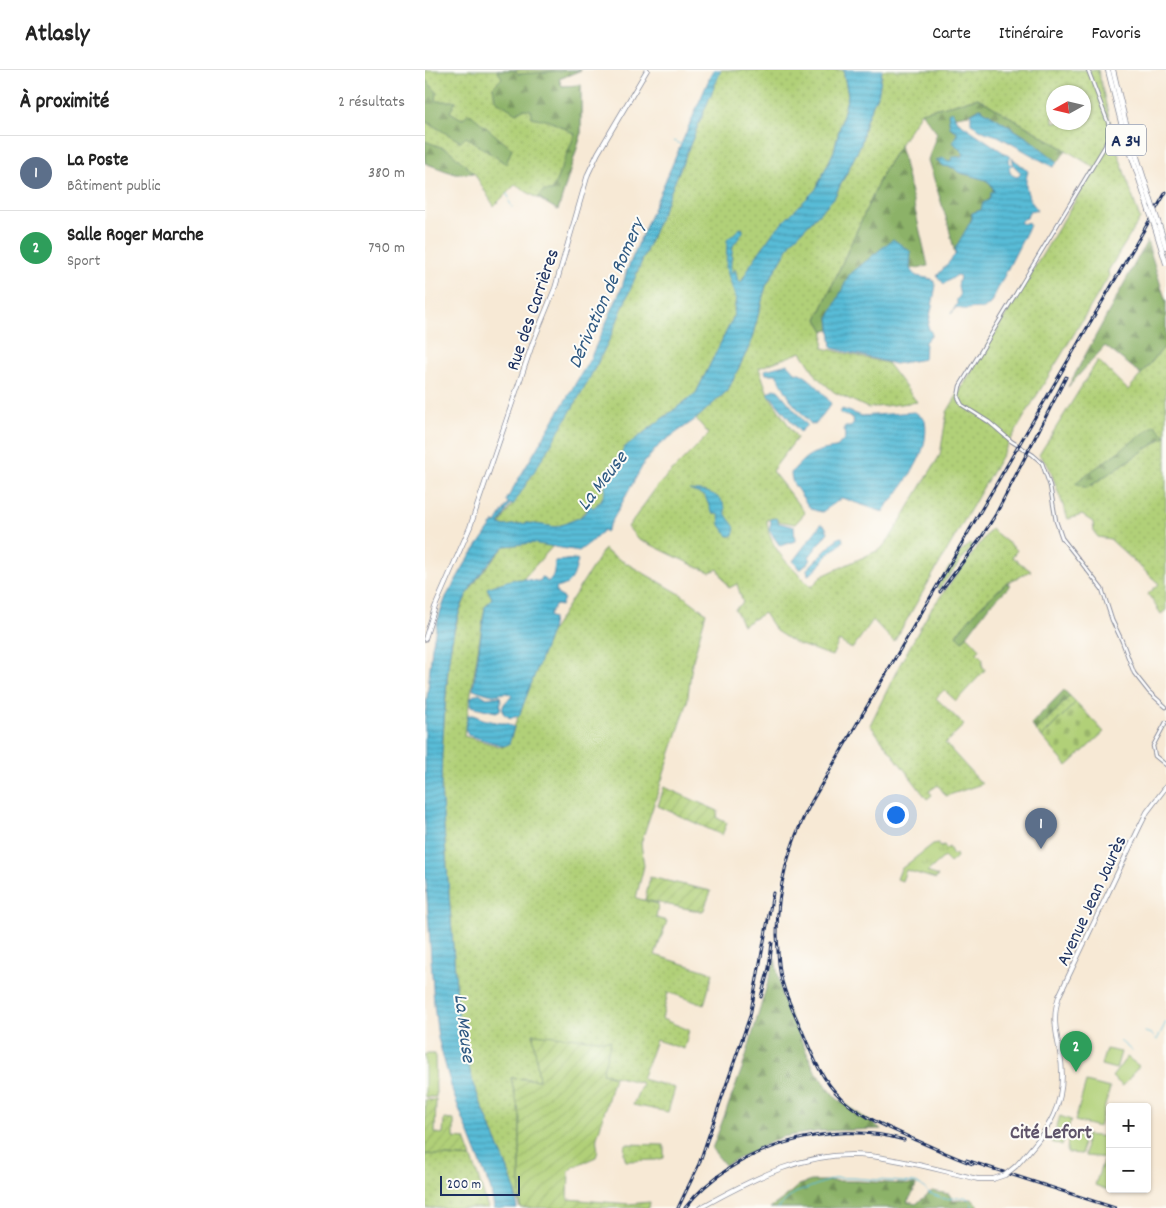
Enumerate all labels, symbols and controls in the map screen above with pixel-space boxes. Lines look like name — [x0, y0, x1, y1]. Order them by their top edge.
text: Atlasly — [25, 18, 89, 52]
text: Carte — [932, 22, 971, 47]
text: Itinéraire — [999, 22, 1063, 47]
text: Favoris — [1091, 22, 1141, 47]
north arrow — [1046, 85, 1091, 130]
text: À proximité — [20, 88, 109, 118]
text: 2 résultats — [338, 91, 405, 114]
road number: A 34 — [1106, 124, 1146, 156]
text: La Poste — [67, 148, 128, 175]
text: 1 — [34, 162, 38, 185]
text: 380 m — [368, 162, 405, 185]
text: Bâtiment public — [67, 175, 161, 198]
water label: Dérivation de Romery — [562, 212, 654, 373]
text: Salle Roger Marche — [67, 223, 204, 250]
text: 2 — [33, 237, 40, 260]
text: 790 m — [368, 237, 405, 260]
street label: Rue des Carrières — [501, 246, 568, 375]
text: Sport — [67, 250, 100, 273]
water label: La Meuse — [571, 445, 636, 517]
your location — [883, 802, 909, 828]
pin: 1 — [1025, 808, 1057, 849]
street label: Avenue Jean Jaurès — [1051, 832, 1135, 971]
water label: La Meuse — [445, 993, 481, 1065]
pin: 2 — [1060, 1031, 1092, 1072]
map controls — [1106, 1103, 1151, 1193]
button: + — [1106, 1103, 1151, 1148]
district label: Cité Lefort — [1010, 1120, 1093, 1148]
button: − — [1106, 1148, 1151, 1193]
scale bar — [440, 1173, 520, 1196]
text: 200 m — [447, 1175, 481, 1195]

